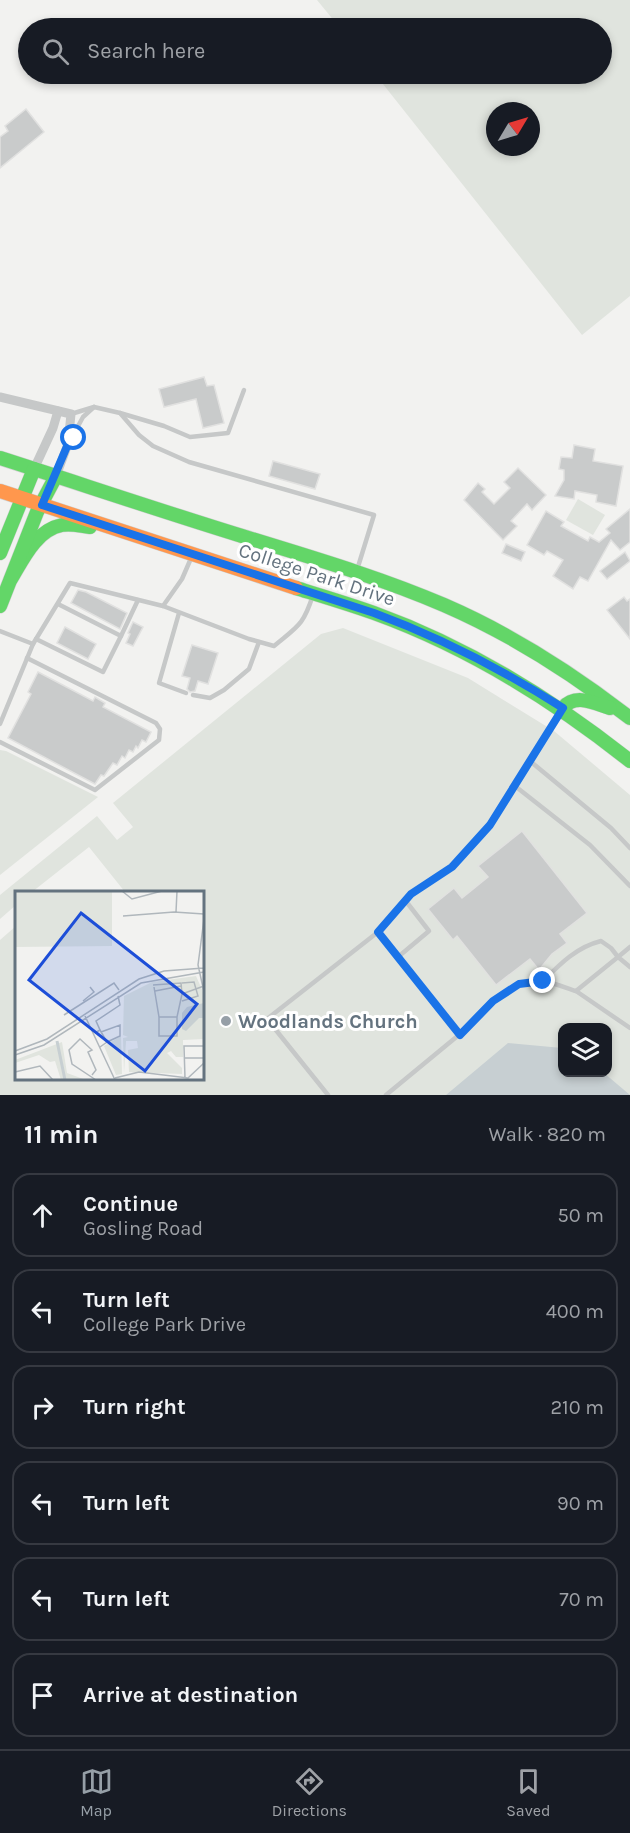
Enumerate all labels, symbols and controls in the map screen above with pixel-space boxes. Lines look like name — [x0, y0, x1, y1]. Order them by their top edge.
search box — [18, 18, 612, 84]
icon: search — [39, 35, 72, 68]
text: Search here — [87, 38, 205, 64]
north arrow — [486, 102, 540, 156]
route start — [60, 424, 86, 450]
street label: College Park Drive — [236, 538, 398, 611]
inset map — [15, 891, 204, 1080]
route end — [529, 967, 555, 993]
place label: Woodlands Church — [238, 1010, 418, 1033]
marker: Woodlands Church — [219, 1014, 233, 1028]
map controls — [558, 1023, 612, 1077]
button: layers — [558, 1023, 612, 1077]
text: 11 min — [24, 1119, 99, 1150]
text: Walk · 820 m — [489, 1123, 606, 1146]
text: Continue — [83, 1191, 178, 1217]
icon: ahead — [26, 1199, 59, 1232]
text: 50 m — [557, 1204, 604, 1227]
text: Gosling Road — [83, 1217, 203, 1240]
text: Turn left — [83, 1287, 170, 1313]
icon: left — [26, 1295, 59, 1328]
text: 400 m — [546, 1300, 604, 1323]
text: College Park Drive — [83, 1313, 246, 1336]
icon: right — [26, 1391, 59, 1424]
text: Turn right — [83, 1394, 186, 1420]
text: 210 m — [550, 1396, 604, 1419]
icon: left — [26, 1487, 59, 1520]
text: Turn left — [83, 1490, 170, 1516]
text: 90 m — [557, 1492, 604, 1515]
icon: left — [26, 1583, 59, 1616]
text: Turn left — [83, 1586, 170, 1612]
text: 70 m — [559, 1588, 604, 1611]
icon: arrive — [26, 1679, 59, 1712]
text: Arrive at destination — [83, 1682, 298, 1708]
tab: Map — [80, 1765, 113, 1820]
tab: Directions — [272, 1765, 347, 1820]
tab: Saved — [506, 1765, 550, 1820]

